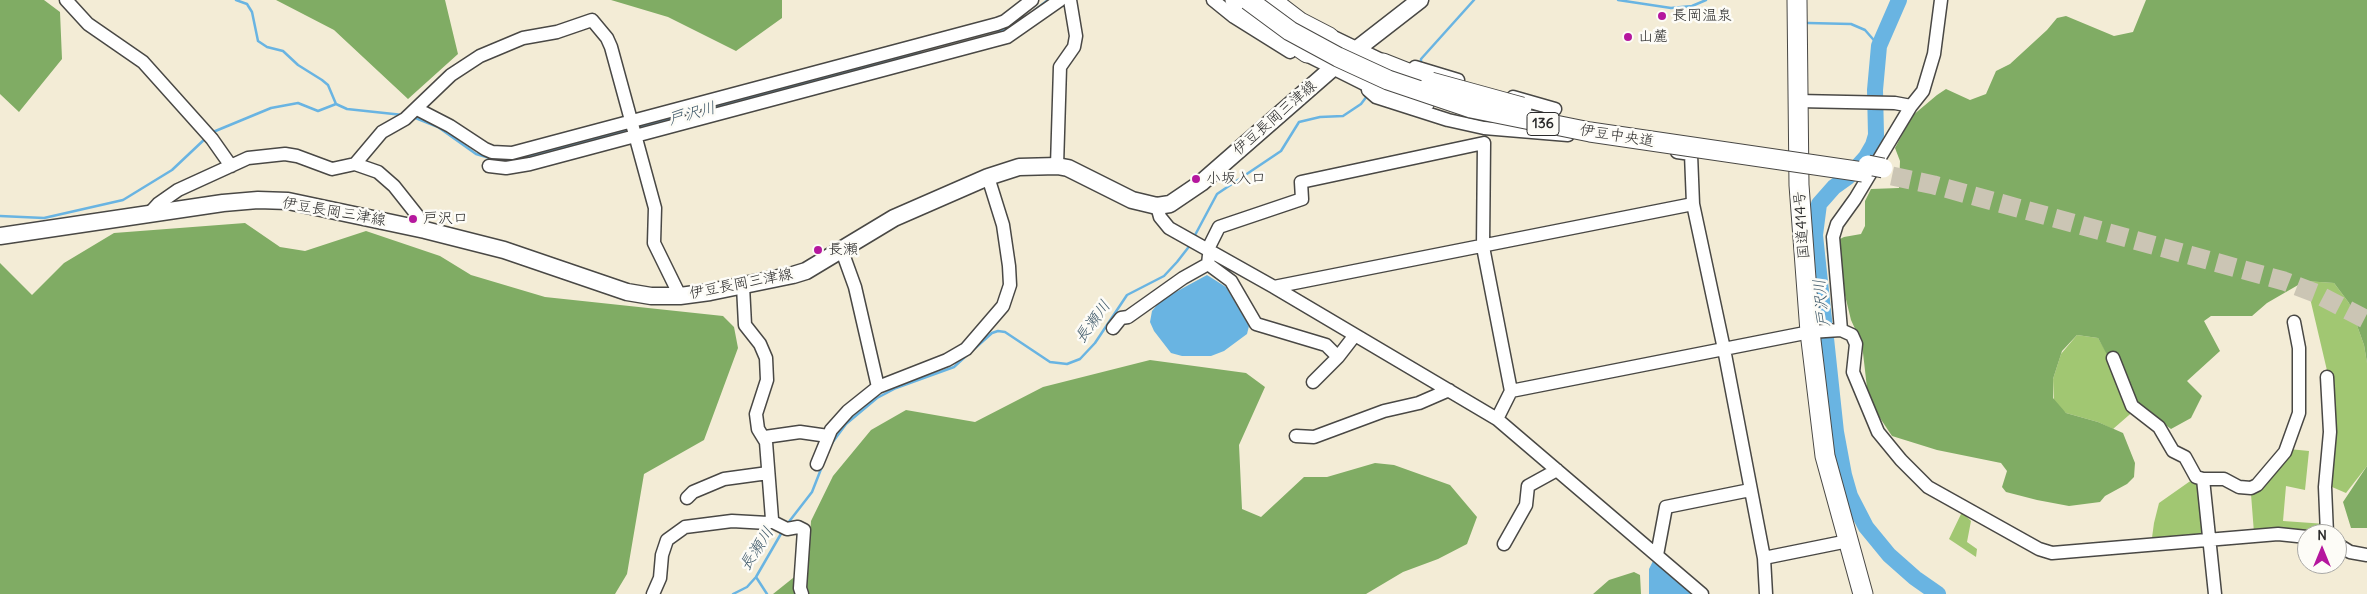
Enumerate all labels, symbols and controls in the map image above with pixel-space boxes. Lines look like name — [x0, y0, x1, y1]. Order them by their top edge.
place label: 長岡温泉 — [1672, 7, 1732, 25]
marker: 長岡温泉 — [1656, 10, 1668, 22]
place label: 山麓 — [1638, 28, 1668, 46]
marker: 山麓 — [1622, 31, 1634, 43]
street label: 伊豆長岡三津線 — [1229, 77, 1321, 159]
water label: 戸沢川 — [666, 99, 718, 129]
road number: 136 — [1527, 112, 1559, 136]
street label: 伊豆中央道 — [1579, 121, 1655, 151]
place label: 小坂入口 — [1206, 170, 1266, 188]
marker: 小坂入口 — [1190, 173, 1202, 185]
street label: 国道414号 — [1791, 190, 1813, 260]
street label: 伊豆長岡三津線 — [281, 194, 387, 230]
place label: 戸沢口 — [423, 210, 468, 228]
marker: 戸沢口 — [407, 213, 419, 225]
place label: 長瀬 — [828, 241, 858, 259]
marker: 長瀬 — [812, 244, 824, 256]
street label: 伊豆長岡三津線 — [688, 265, 794, 303]
water label: 戸沢川 — [1810, 278, 1834, 328]
water label: 長瀬川 — [1071, 297, 1115, 347]
water label: 長瀬川 — [736, 524, 778, 574]
north arrow — [2297, 524, 2347, 574]
text: N — [2317, 526, 2327, 544]

